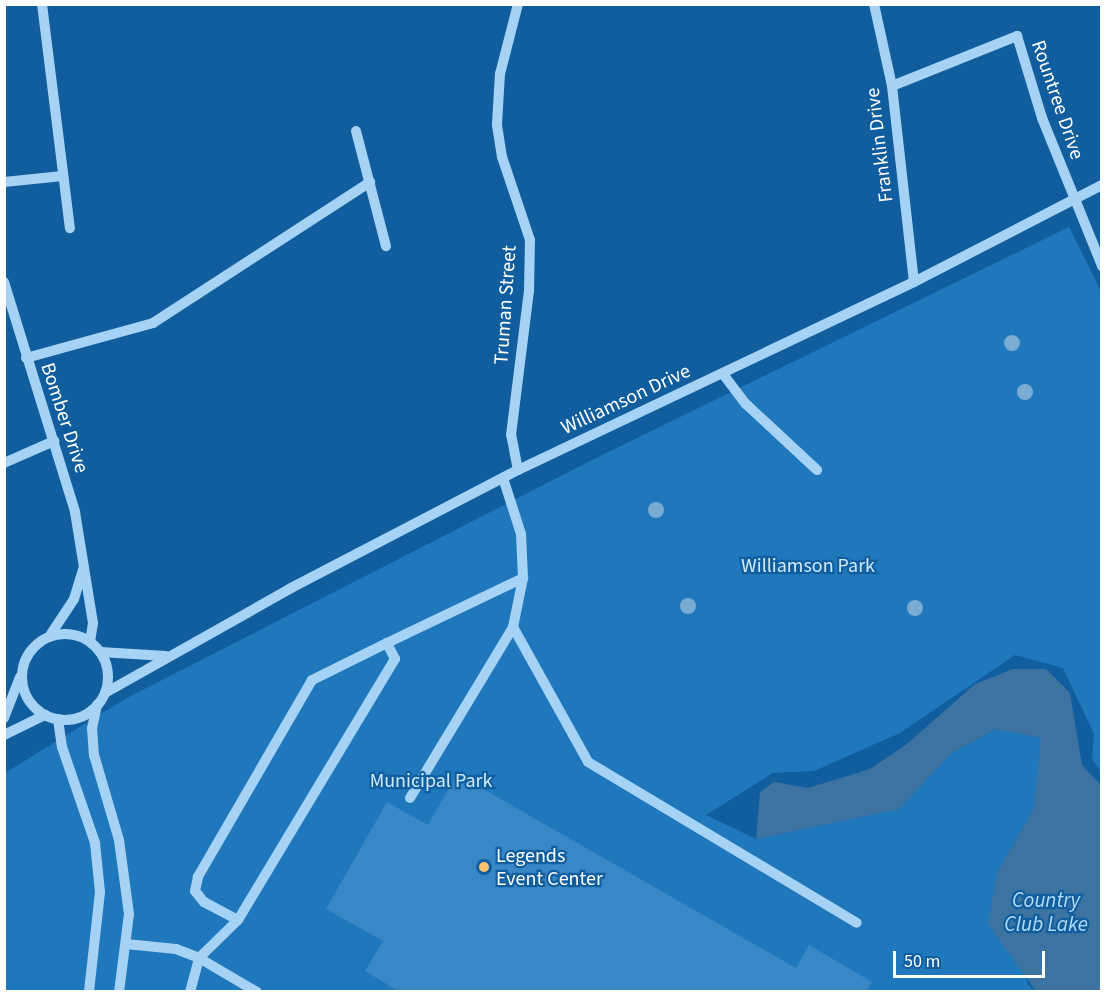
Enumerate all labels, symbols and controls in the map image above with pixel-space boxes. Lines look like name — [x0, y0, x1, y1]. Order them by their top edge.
street label: Rountree Drive — [1025, 37, 1089, 163]
street label: Franklin Drive — [861, 86, 899, 204]
street label: Truman Street — [490, 245, 522, 365]
street label: Bomber Drive — [35, 360, 93, 476]
street label: Williamson Drive — [558, 360, 694, 440]
park label: Williamson Park — [741, 554, 875, 578]
park label: Municipal Park — [370, 769, 492, 793]
place label: Legends Event Center — [496, 844, 603, 891]
marker: Legends Event Center — [477, 860, 491, 874]
water label: Country Club Lake — [1004, 887, 1088, 937]
scale bar — [896, 939, 1048, 977]
text: 50 m — [904, 949, 940, 974]

